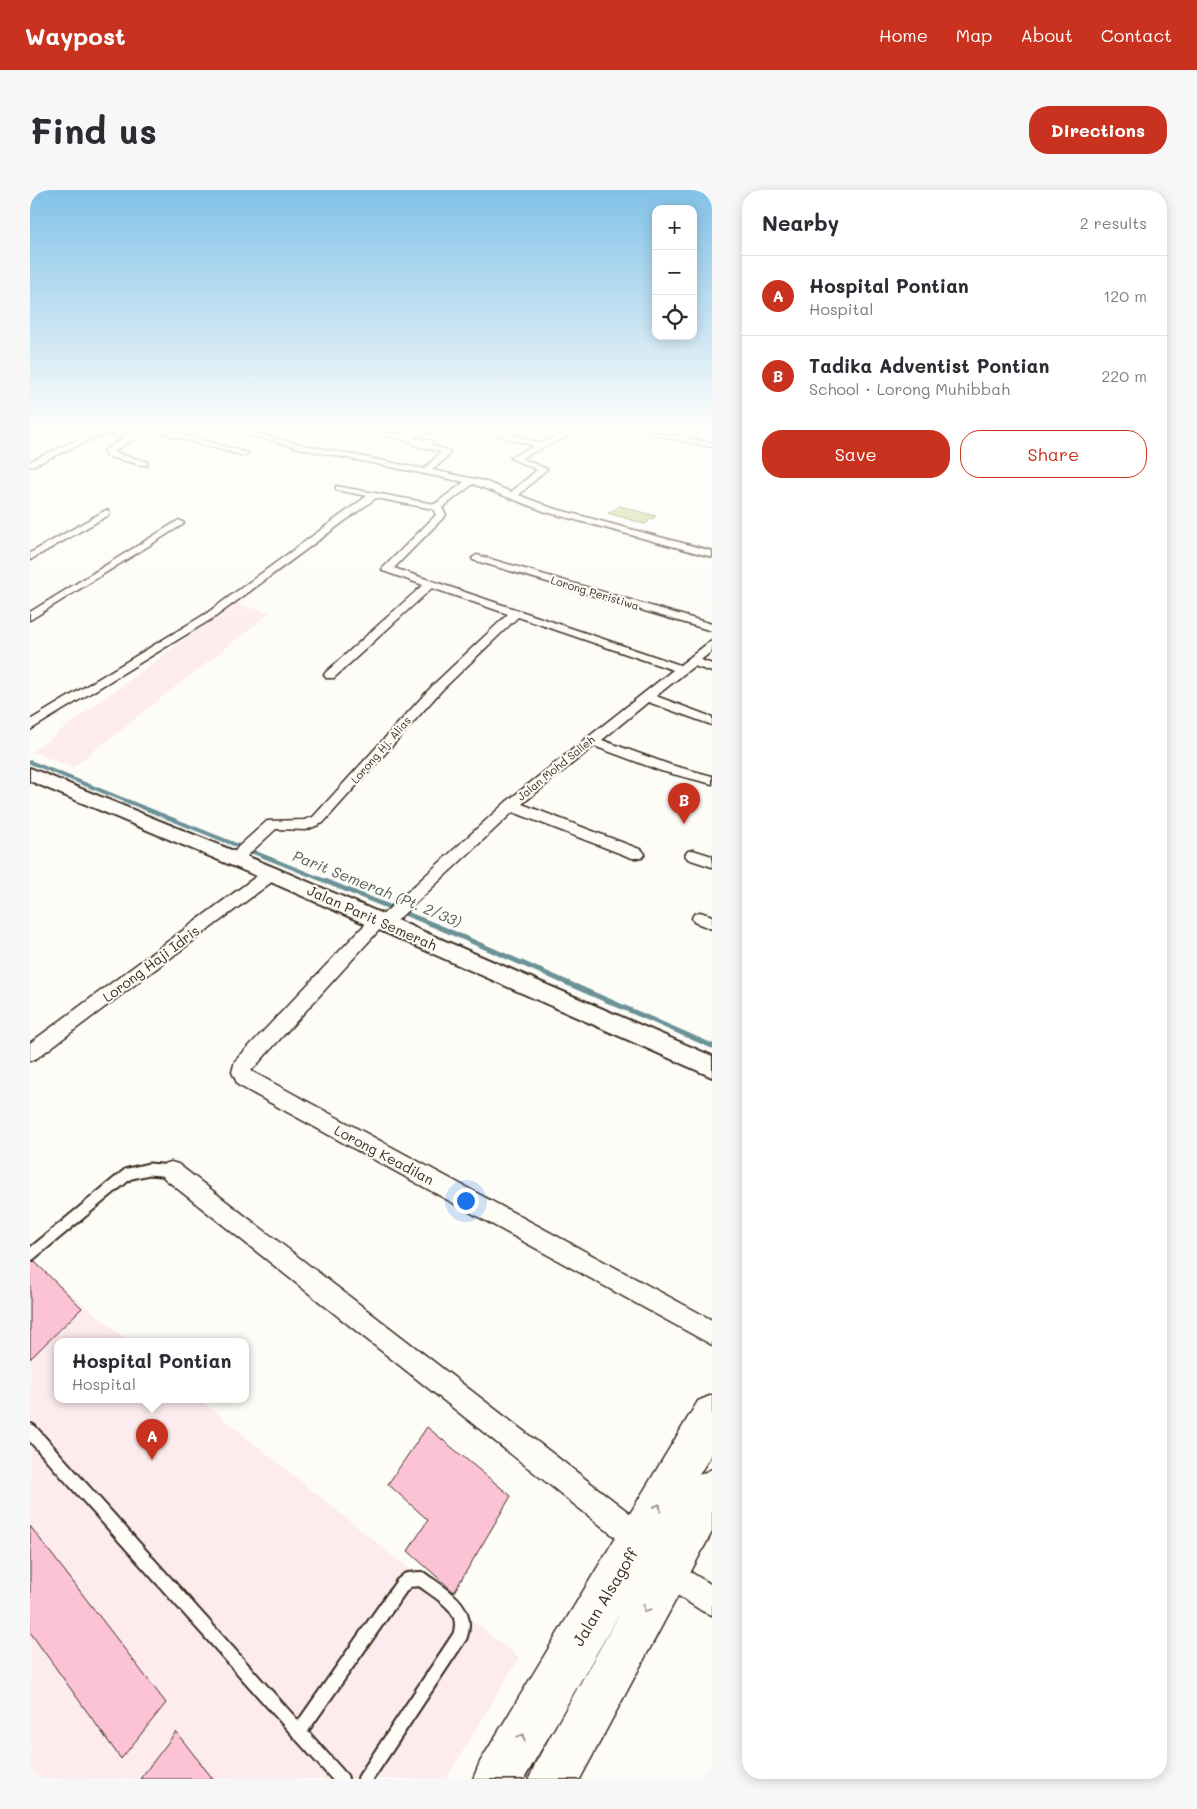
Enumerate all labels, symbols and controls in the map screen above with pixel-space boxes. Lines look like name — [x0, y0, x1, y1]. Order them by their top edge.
text: Waypost — [25, 20, 126, 51]
text: Home — [879, 23, 928, 47]
text: Map — [956, 23, 992, 47]
text: About — [1020, 23, 1073, 47]
text: Contact — [1101, 23, 1172, 47]
button: Directions — [1029, 106, 1167, 154]
text: Find us — [30, 107, 157, 153]
map controls — [652, 205, 697, 340]
button: + — [652, 205, 697, 250]
text: Nearby — [762, 209, 839, 236]
text: 2 results — [1080, 212, 1147, 233]
button: − — [652, 250, 697, 295]
text: Hospital Pontian — [809, 273, 969, 298]
text: A — [772, 285, 784, 306]
text: 120 m — [1103, 285, 1147, 306]
button: locate — [652, 295, 697, 340]
text: Hospital — [809, 298, 873, 319]
text: Tadika Adventist Pontian — [809, 353, 1049, 378]
text: B — [773, 365, 783, 386]
text: 220 m — [1101, 365, 1147, 386]
text: School · Lorong Muhibbah — [809, 378, 1010, 399]
button: Save — [762, 430, 950, 478]
button: Share — [960, 430, 1147, 478]
street label: Lorong Peristiwa — [549, 572, 641, 613]
street label: Lorong Hj. Alias — [347, 713, 414, 787]
street label: Jalan Mohd Salleh — [514, 732, 598, 804]
pin: B — [668, 783, 700, 824]
water label: Parit Semerah (Pt. 2/33) — [290, 845, 465, 931]
street label: Jalan Parit Semerah — [304, 880, 440, 955]
street label: Lorong Haji Idris — [98, 921, 203, 1006]
street label: Lorong Keadilan — [331, 1120, 437, 1189]
your location — [453, 1188, 479, 1214]
popup — [54, 1338, 249, 1403]
text: Hospital Pontian — [72, 1348, 231, 1373]
text: Hospital — [72, 1373, 136, 1394]
pin: A — [136, 1419, 168, 1460]
one-way arrow — [651, 1503, 661, 1512]
street label: Jalan Alsagoff — [567, 1543, 642, 1650]
one-way arrow — [643, 1604, 653, 1613]
one-way arrow — [516, 1733, 526, 1742]

